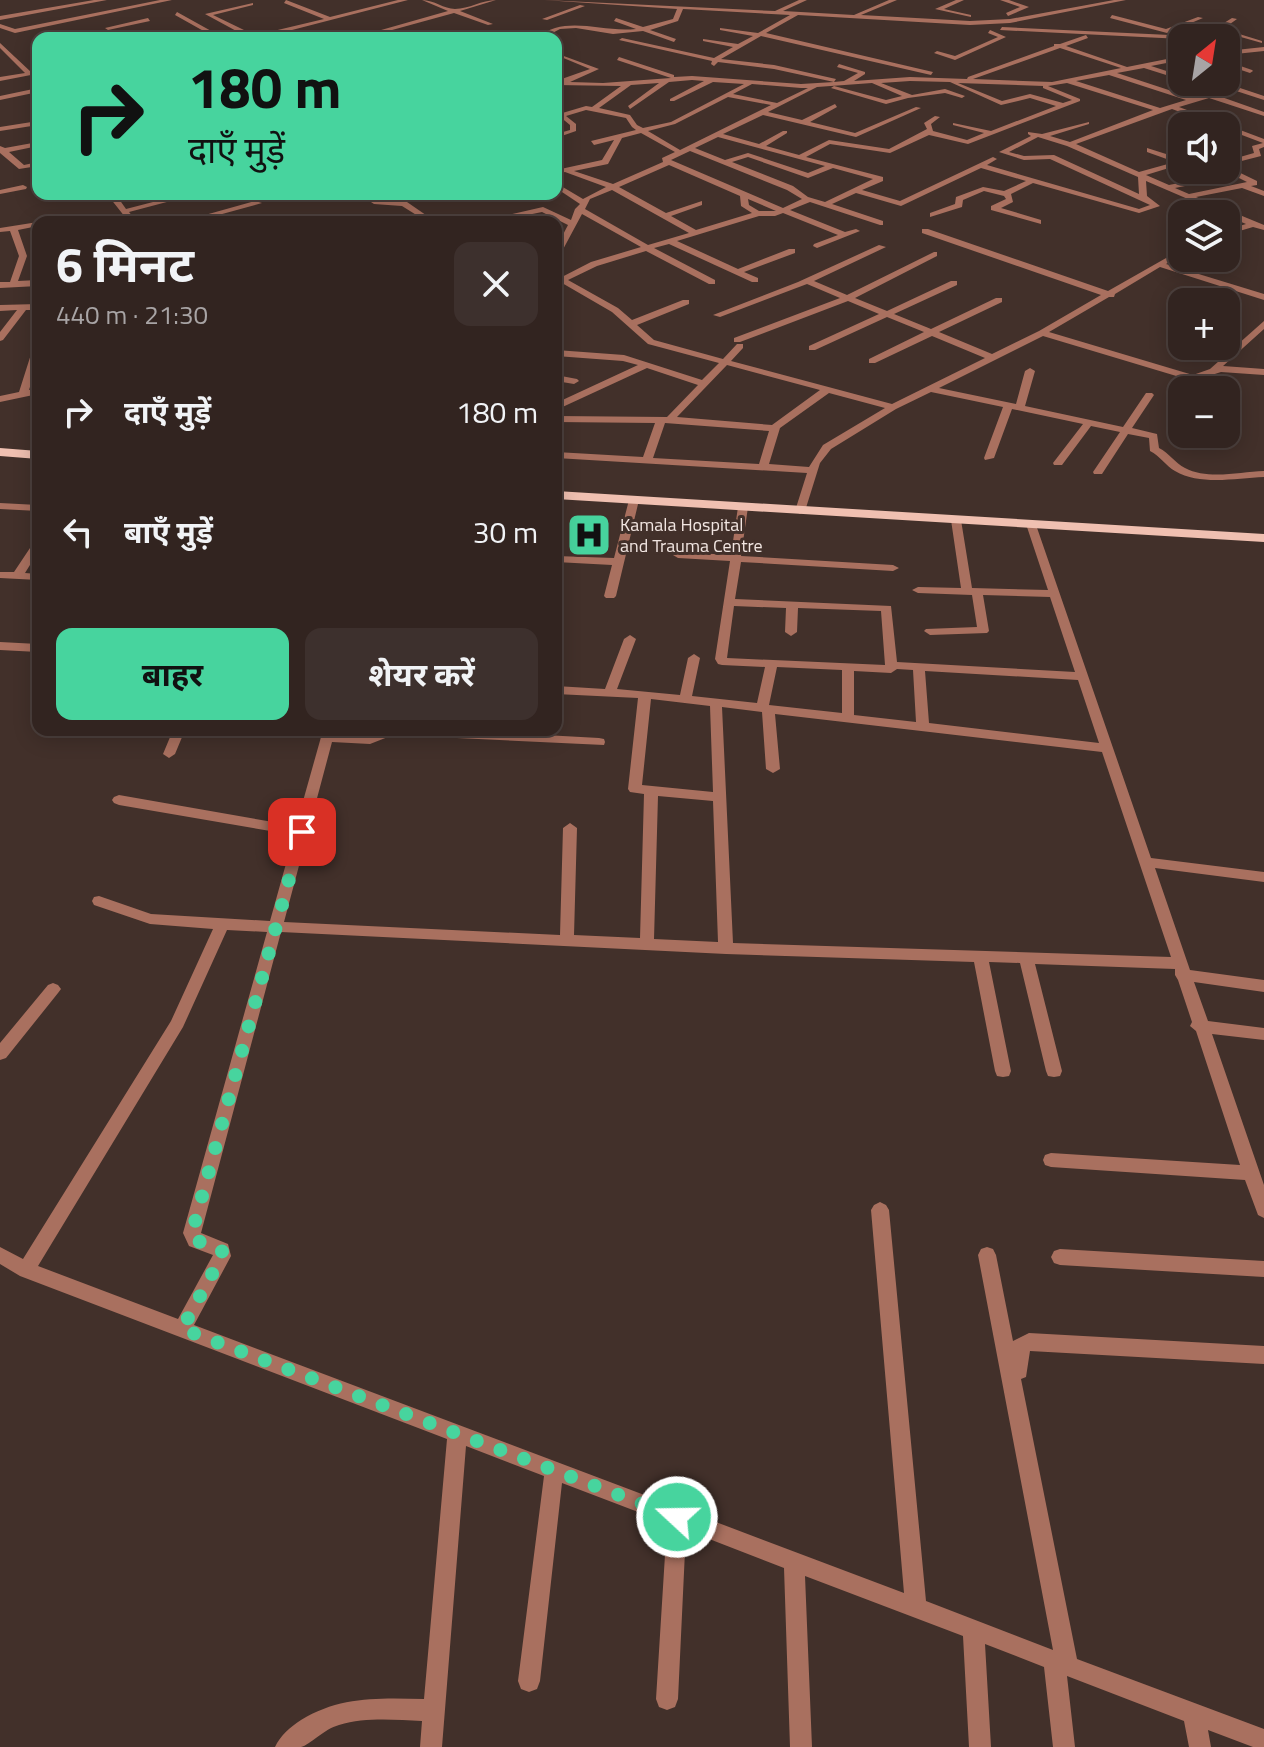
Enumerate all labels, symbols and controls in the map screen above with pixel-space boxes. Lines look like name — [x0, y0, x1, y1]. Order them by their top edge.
north arrow — [1168, 24, 1240, 96]
map controls — [1168, 24, 1240, 448]
text: 180 m — [188, 45, 341, 130]
icon: right — [56, 64, 160, 168]
button: sound — [1168, 112, 1240, 184]
text: दाएँ मुड़ें — [188, 122, 285, 177]
button: layers — [1168, 200, 1240, 272]
text: 6 मिनट — [56, 228, 194, 301]
button: close — [454, 242, 538, 326]
button: + — [1168, 288, 1240, 360]
text: 440 m · 21:30 — [56, 295, 208, 334]
button: − — [1168, 376, 1240, 448]
text: दाएँ मुड़ें — [124, 389, 211, 435]
text: 180 m — [456, 389, 538, 435]
icon: right — [56, 390, 100, 434]
text: बाएँ मुड़ें — [124, 509, 213, 555]
text: 30 m — [473, 509, 538, 555]
icon: left — [56, 510, 100, 554]
hospital icon: Kamala Hospital and Trauma Centre — [565, 511, 613, 559]
place label: Kamala Hospital and Trauma Centre — [620, 511, 763, 559]
button: बाहर — [56, 628, 289, 720]
button: शेयर करें — [305, 628, 538, 720]
pin — [268, 798, 336, 866]
icon: arrive — [280, 810, 324, 854]
position arrow — [635, 1475, 719, 1559]

